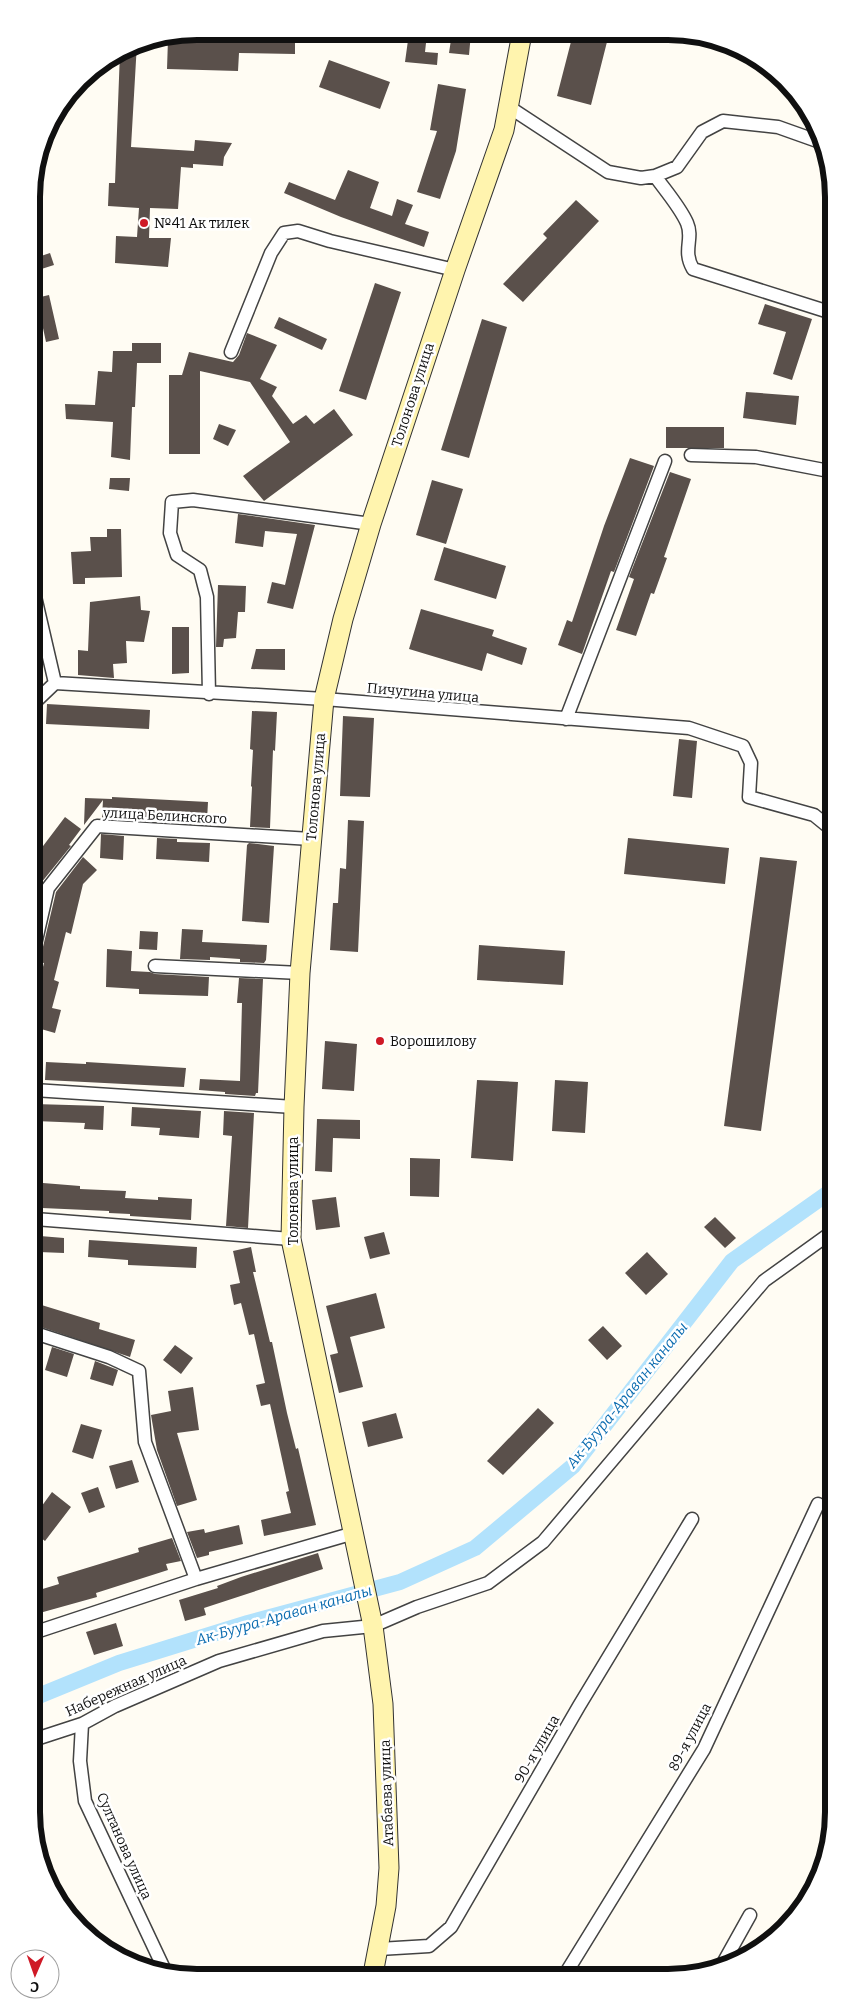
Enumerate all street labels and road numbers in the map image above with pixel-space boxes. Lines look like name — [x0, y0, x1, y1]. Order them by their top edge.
street label: Толонова улица — [388, 340, 438, 449]
street label: Пичугина улица — [366, 680, 480, 706]
street label: Толонова улица — [303, 732, 329, 842]
street label: улица Белинского — [102, 804, 227, 828]
street label: Толонова улица — [285, 1136, 302, 1245]
street label: Набережная улица — [63, 1652, 189, 1720]
street label: 89-я улица — [665, 1700, 715, 1774]
street label: 90-я улица — [511, 1712, 563, 1786]
street label: Атабаева улица — [377, 1739, 397, 1847]
street label: Султанова улица — [93, 1790, 155, 1902]

